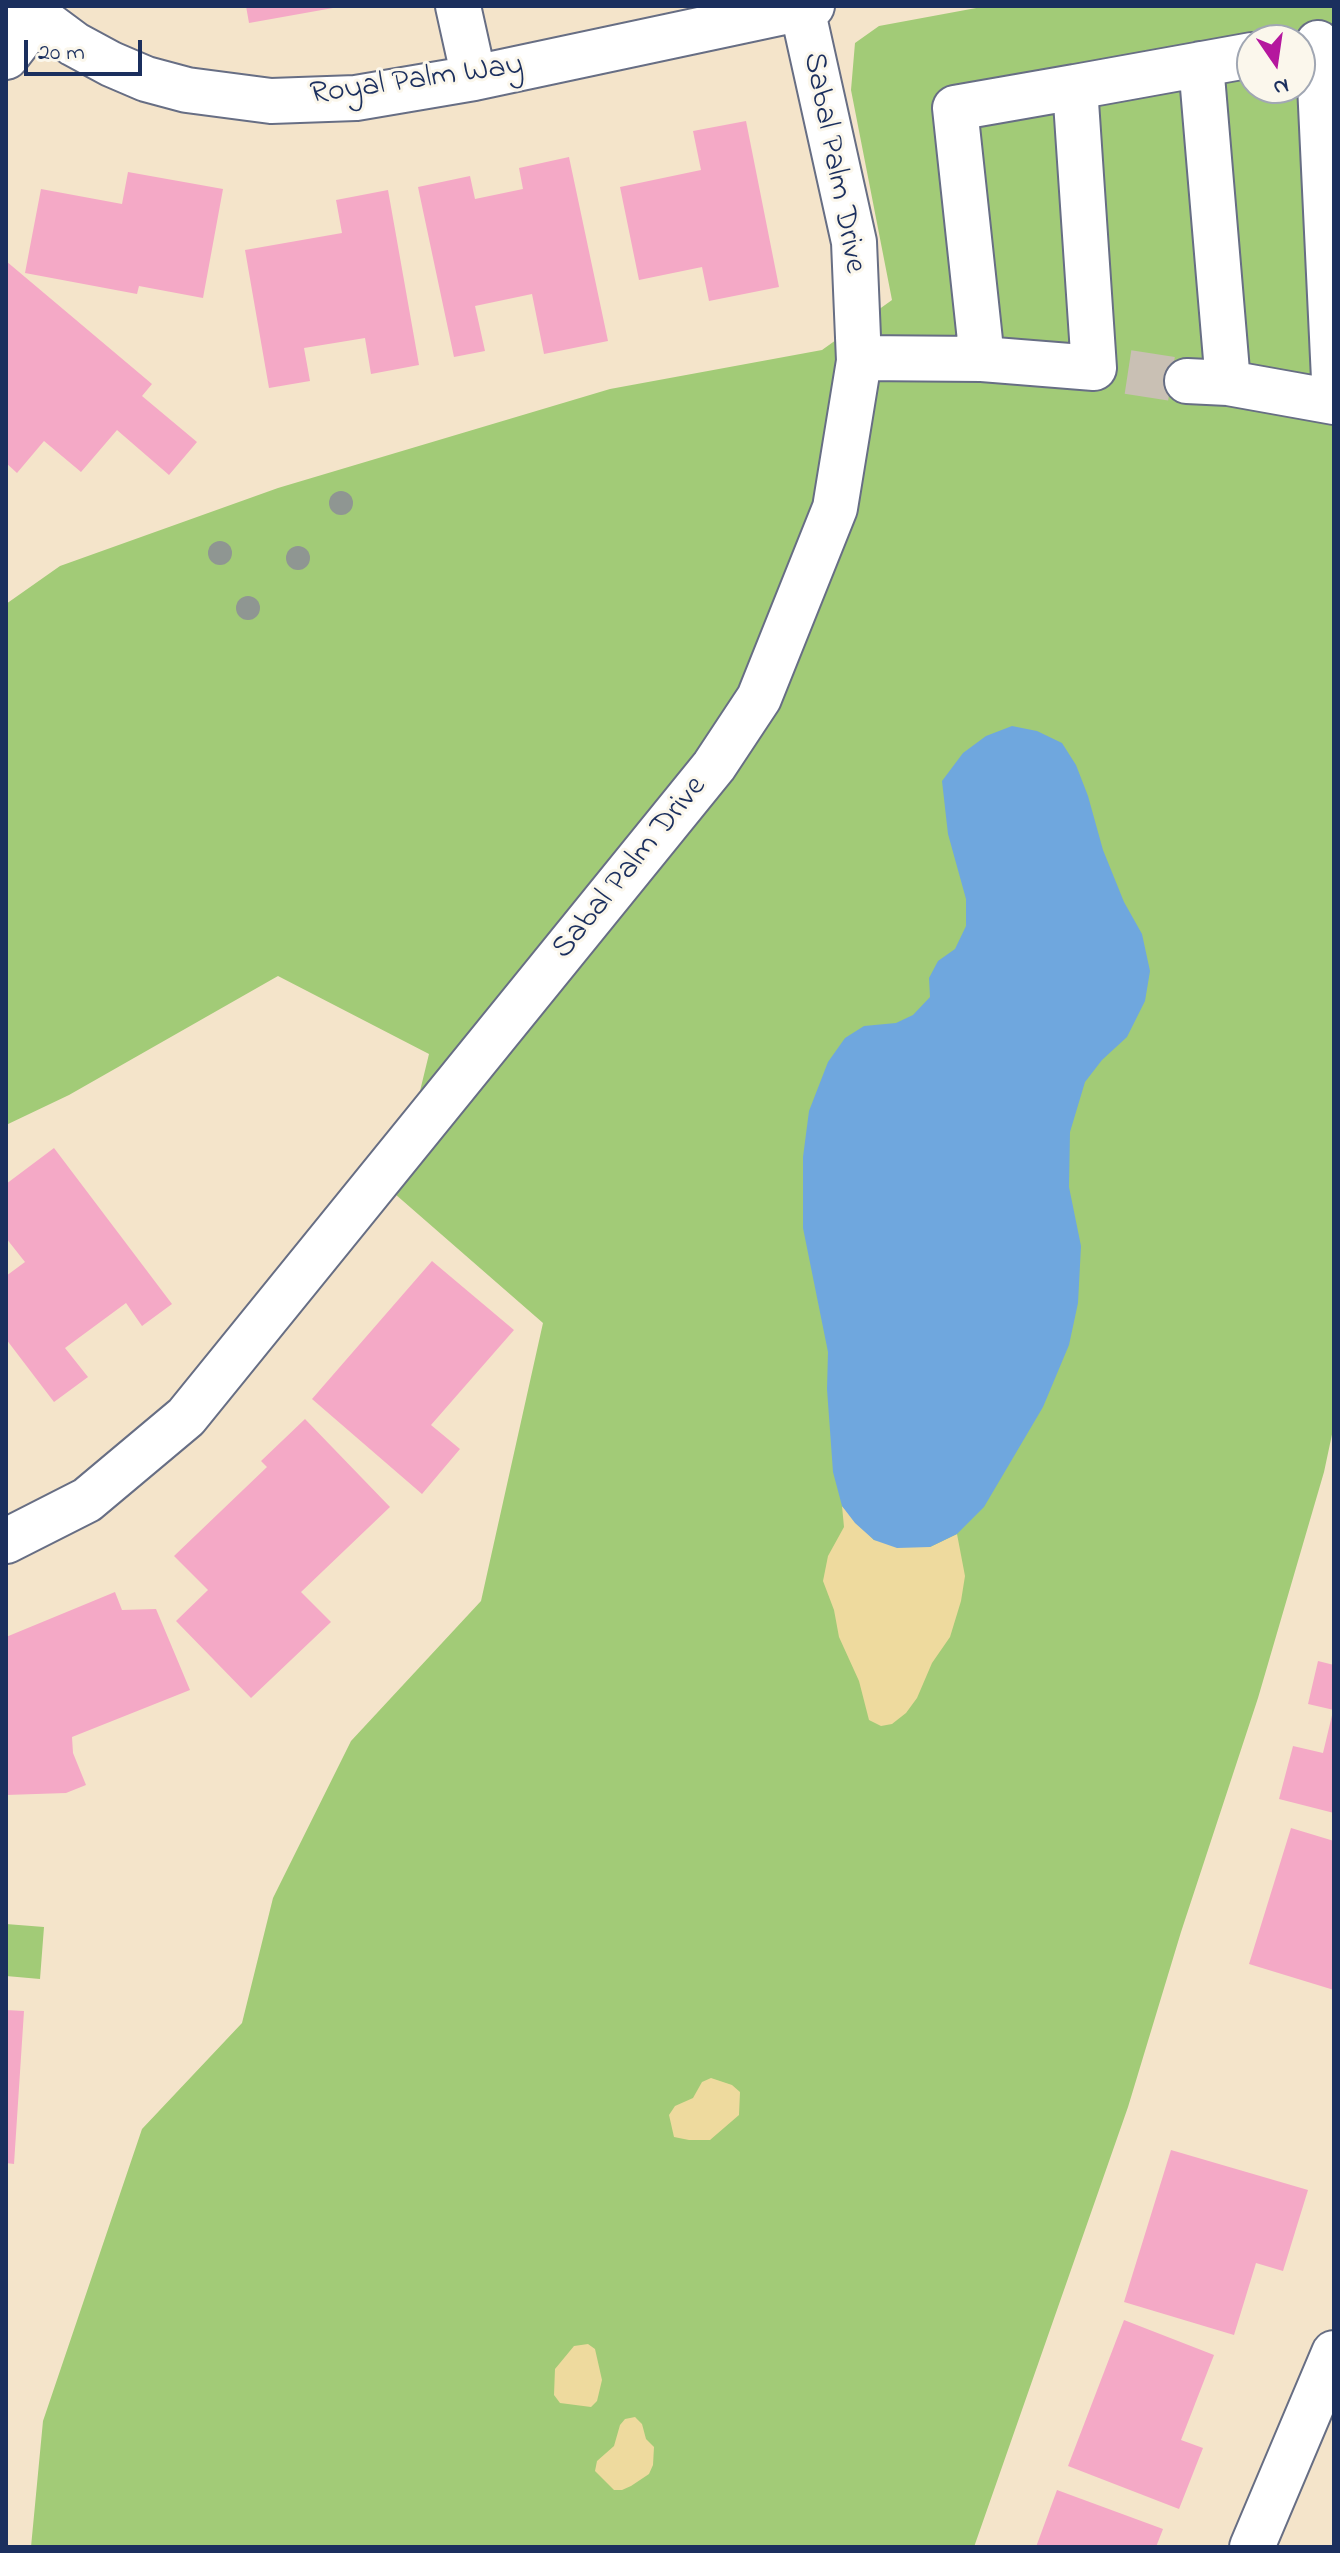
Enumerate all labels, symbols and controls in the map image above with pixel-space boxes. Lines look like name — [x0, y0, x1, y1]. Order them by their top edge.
scale bar — [28, 24, 146, 74]
north arrow — [1236, 24, 1316, 104]
text: 20 m — [38, 36, 85, 71]
street label: Royal Palm Way — [308, 48, 526, 116]
street label: Sabal Palm Drive — [792, 49, 872, 277]
text: N — [1270, 68, 1292, 103]
street label: Sabal Palm Drive — [546, 770, 716, 968]

